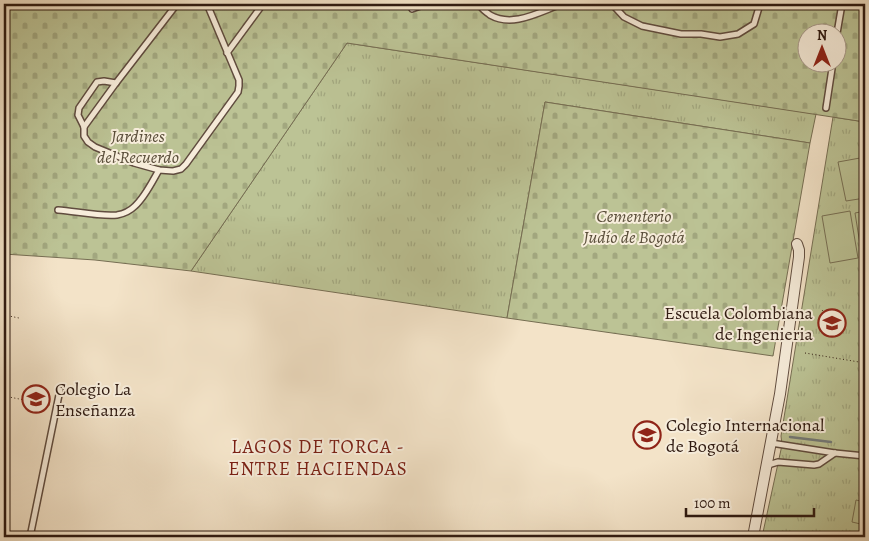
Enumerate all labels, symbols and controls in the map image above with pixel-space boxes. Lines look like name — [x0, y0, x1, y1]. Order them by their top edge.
north arrow — [796, 22, 846, 72]
text: N — [817, 26, 827, 45]
park label: Jardines del Recuerdo — [97, 124, 179, 169]
park label: Cementerio Judío de Bogotá — [582, 204, 685, 249]
place label: Escuela Colombiana de Ingenieria — [664, 301, 814, 346]
school or university icon: Escuela Colombiana de Ingenieria — [817, 308, 847, 338]
place label: Colegio La Enseñanza — [55, 377, 136, 422]
school or university icon: Colegio La Enseñanza — [21, 384, 51, 414]
place label: Colegio Internacional de Bogotá — [666, 413, 825, 458]
school or university icon: Colegio Internacional de Bogotá — [632, 420, 662, 450]
district label: LAGOS DE TORCA - ENTRE HACIENDAS — [228, 434, 408, 482]
scale bar — [686, 486, 814, 518]
text: 100 m — [694, 493, 731, 513]

